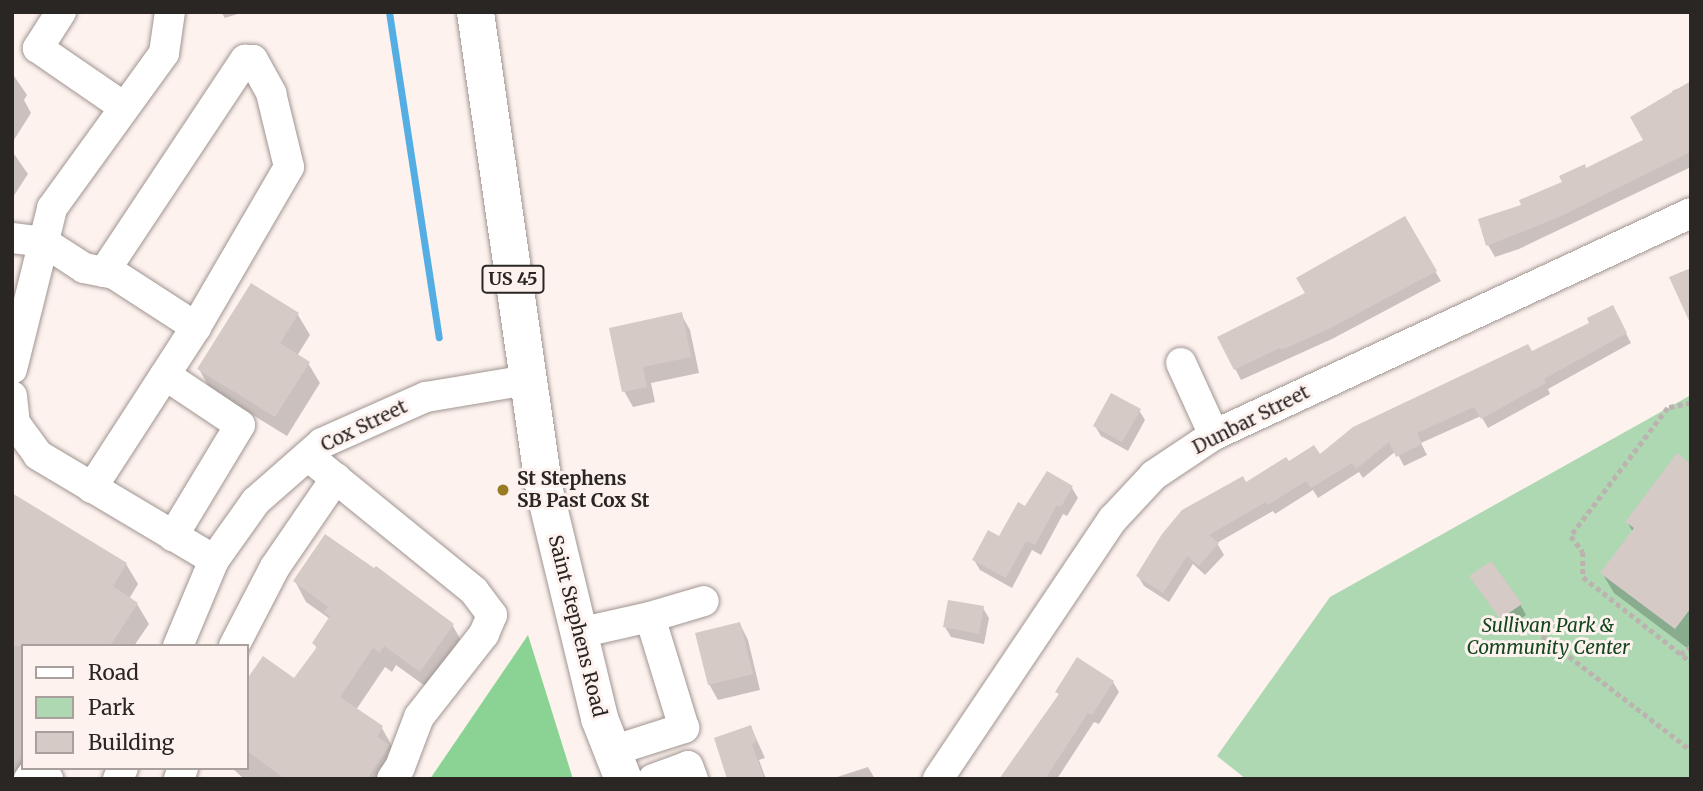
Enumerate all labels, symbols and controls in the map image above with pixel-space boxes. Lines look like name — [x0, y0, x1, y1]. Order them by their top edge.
road number: US 45 — [480, 264, 546, 293]
street label: Dunbar Street — [1189, 381, 1313, 459]
street label: Cox Street — [317, 395, 411, 457]
place label: St Stephens SB Past Cox St — [517, 468, 649, 512]
marker: St Stephens SB Past Cox St — [495, 482, 511, 498]
street label: Saint Stephens Road — [543, 533, 611, 719]
park label: Sullivan Park & Community Center — [1466, 615, 1630, 659]
legend — [21, 644, 248, 770]
text: Road — [88, 659, 139, 686]
text: Park — [88, 694, 135, 721]
text: Building — [88, 729, 174, 756]

